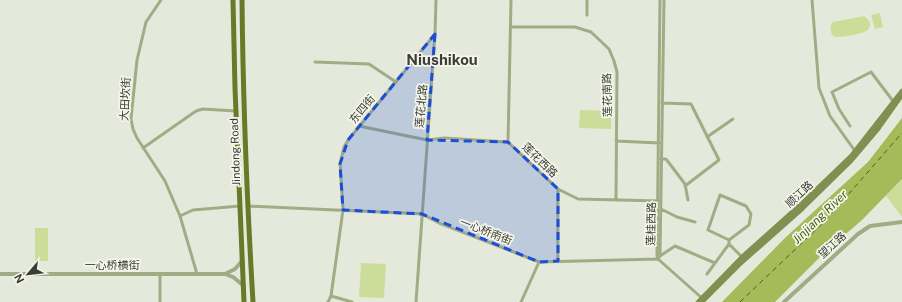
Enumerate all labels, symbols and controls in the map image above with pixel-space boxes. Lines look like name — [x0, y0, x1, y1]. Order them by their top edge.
district label: Niushikou — [406, 51, 478, 68]
street label: 莲花南路 — [601, 73, 613, 117]
street label: 大田坎街 — [118, 77, 132, 121]
street label: 莲花北路 — [413, 84, 429, 128]
street label: 东四街 — [347, 93, 377, 125]
street label: Jindong Road — [228, 118, 242, 186]
street label: 莲花西路 — [520, 140, 560, 180]
street label: 顺江路 — [783, 178, 815, 210]
water label: Jinjiang River — [790, 187, 851, 247]
street label: 莲桂西路 — [645, 202, 657, 246]
street label: 一心桥南街 — [458, 216, 514, 246]
street label: 望江路 — [816, 230, 848, 260]
north arrow — [8, 254, 48, 294]
street label: 一心桥横街 — [85, 259, 140, 271]
text: N — [12, 272, 26, 285]

